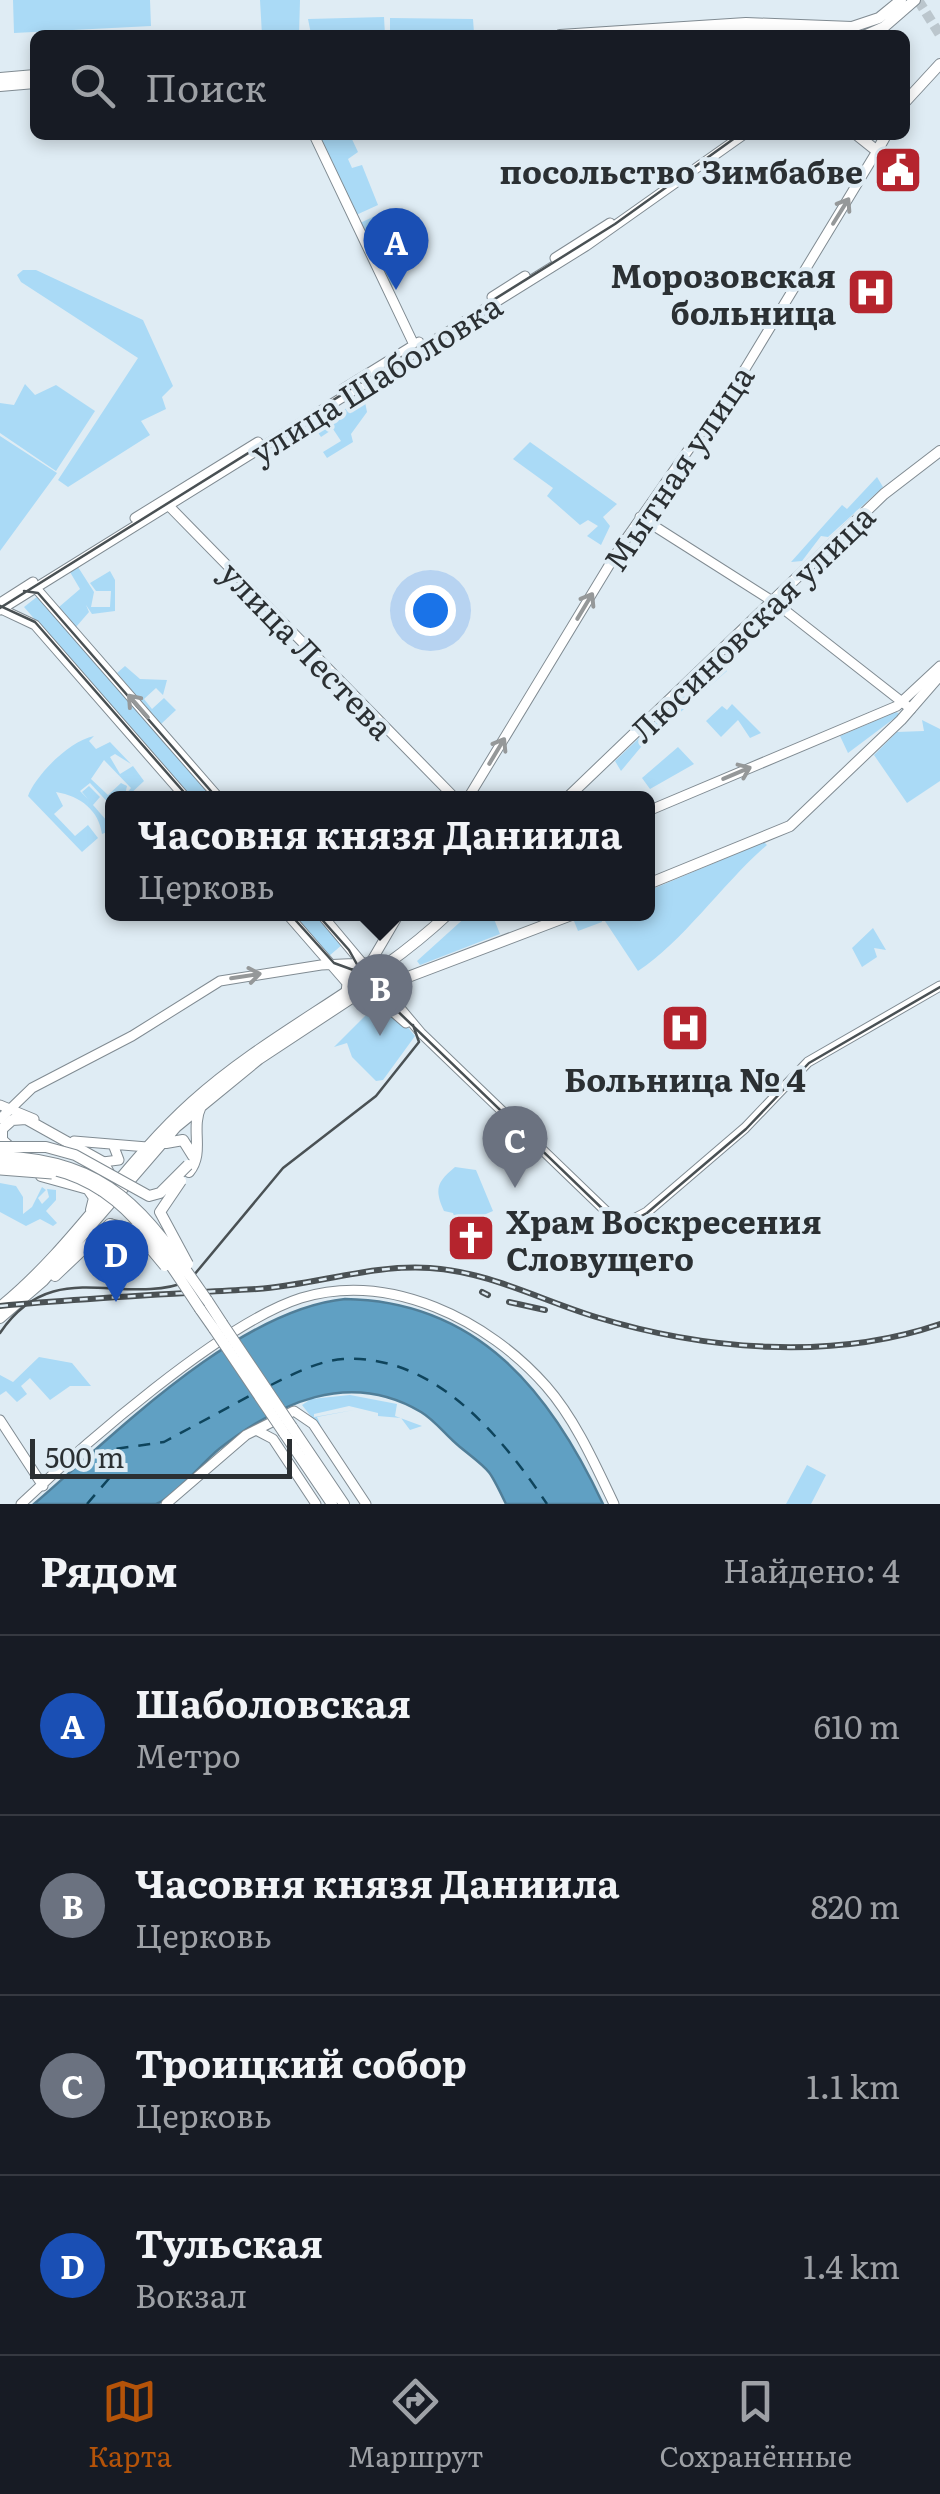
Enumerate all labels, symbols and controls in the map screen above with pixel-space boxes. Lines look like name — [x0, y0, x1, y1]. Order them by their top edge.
search box — [30, 30, 910, 140]
text: Поиск — [145, 57, 267, 114]
icon: search — [65, 58, 120, 113]
public building icon: посольство Зимбабве — [872, 144, 924, 196]
place label: посольство Зимбабве — [499, 146, 863, 194]
one-way arrow — [831, 197, 852, 226]
pin: A — [364, 208, 428, 290]
place label: Морозовская больница — [611, 250, 836, 335]
hospital icon: Морозовская больница — [845, 266, 897, 318]
street label: улица Шаболовка — [240, 280, 511, 474]
street label: Мытная улица — [590, 354, 764, 580]
street label: Люсиновская улица — [618, 491, 885, 752]
street label: улица Лестева — [210, 549, 406, 750]
your location — [405, 585, 456, 636]
one-way arrow — [575, 592, 595, 621]
one-way arrow — [126, 694, 149, 719]
one-way arrow — [487, 738, 507, 766]
one-way arrow — [722, 763, 752, 781]
popup — [105, 791, 655, 921]
text: Часовня князя Даниила — [138, 804, 622, 861]
text: Церковь — [138, 861, 274, 909]
pin: B — [348, 954, 412, 1036]
one-way arrow — [229, 966, 261, 985]
hospital icon: Больница № 4 — [659, 1002, 711, 1054]
place label: Больница № 4 — [564, 1054, 806, 1102]
pin: C — [482, 1106, 548, 1188]
place label: Храм Воскресения Словущего — [506, 1196, 822, 1281]
church icon: Храм Воскресения Словущего — [445, 1212, 497, 1264]
pin: D — [84, 1220, 148, 1302]
scale bar — [30, 1434, 292, 1478]
text: 500 m — [45, 1435, 124, 1477]
text: Рядом — [40, 1538, 178, 1600]
text: Найдено: 4 — [723, 1545, 900, 1593]
text: Шаболовская — [135, 1673, 411, 1730]
text: A — [60, 1701, 85, 1749]
text: 610 m — [814, 1701, 900, 1749]
text: Метро — [135, 1730, 241, 1778]
text: Часовня князя Даниила — [135, 1853, 619, 1910]
text: B — [61, 1881, 84, 1929]
text: 820 m — [811, 1881, 900, 1929]
text: Церковь — [135, 1910, 272, 1958]
text: Троицкий собор — [135, 2033, 467, 2090]
text: C — [61, 2061, 84, 2109]
text: 1.1 km — [807, 2061, 900, 2109]
text: Церковь — [135, 2090, 272, 2138]
text: Тульская — [135, 2213, 323, 2270]
text: D — [60, 2241, 85, 2289]
text: 1.4 km — [803, 2241, 900, 2289]
text: Вокзал — [135, 2270, 247, 2318]
tab: Карта — [88, 2374, 172, 2476]
tab: Маршрут — [348, 2374, 484, 2476]
tab: Сохранённые — [659, 2374, 852, 2476]

